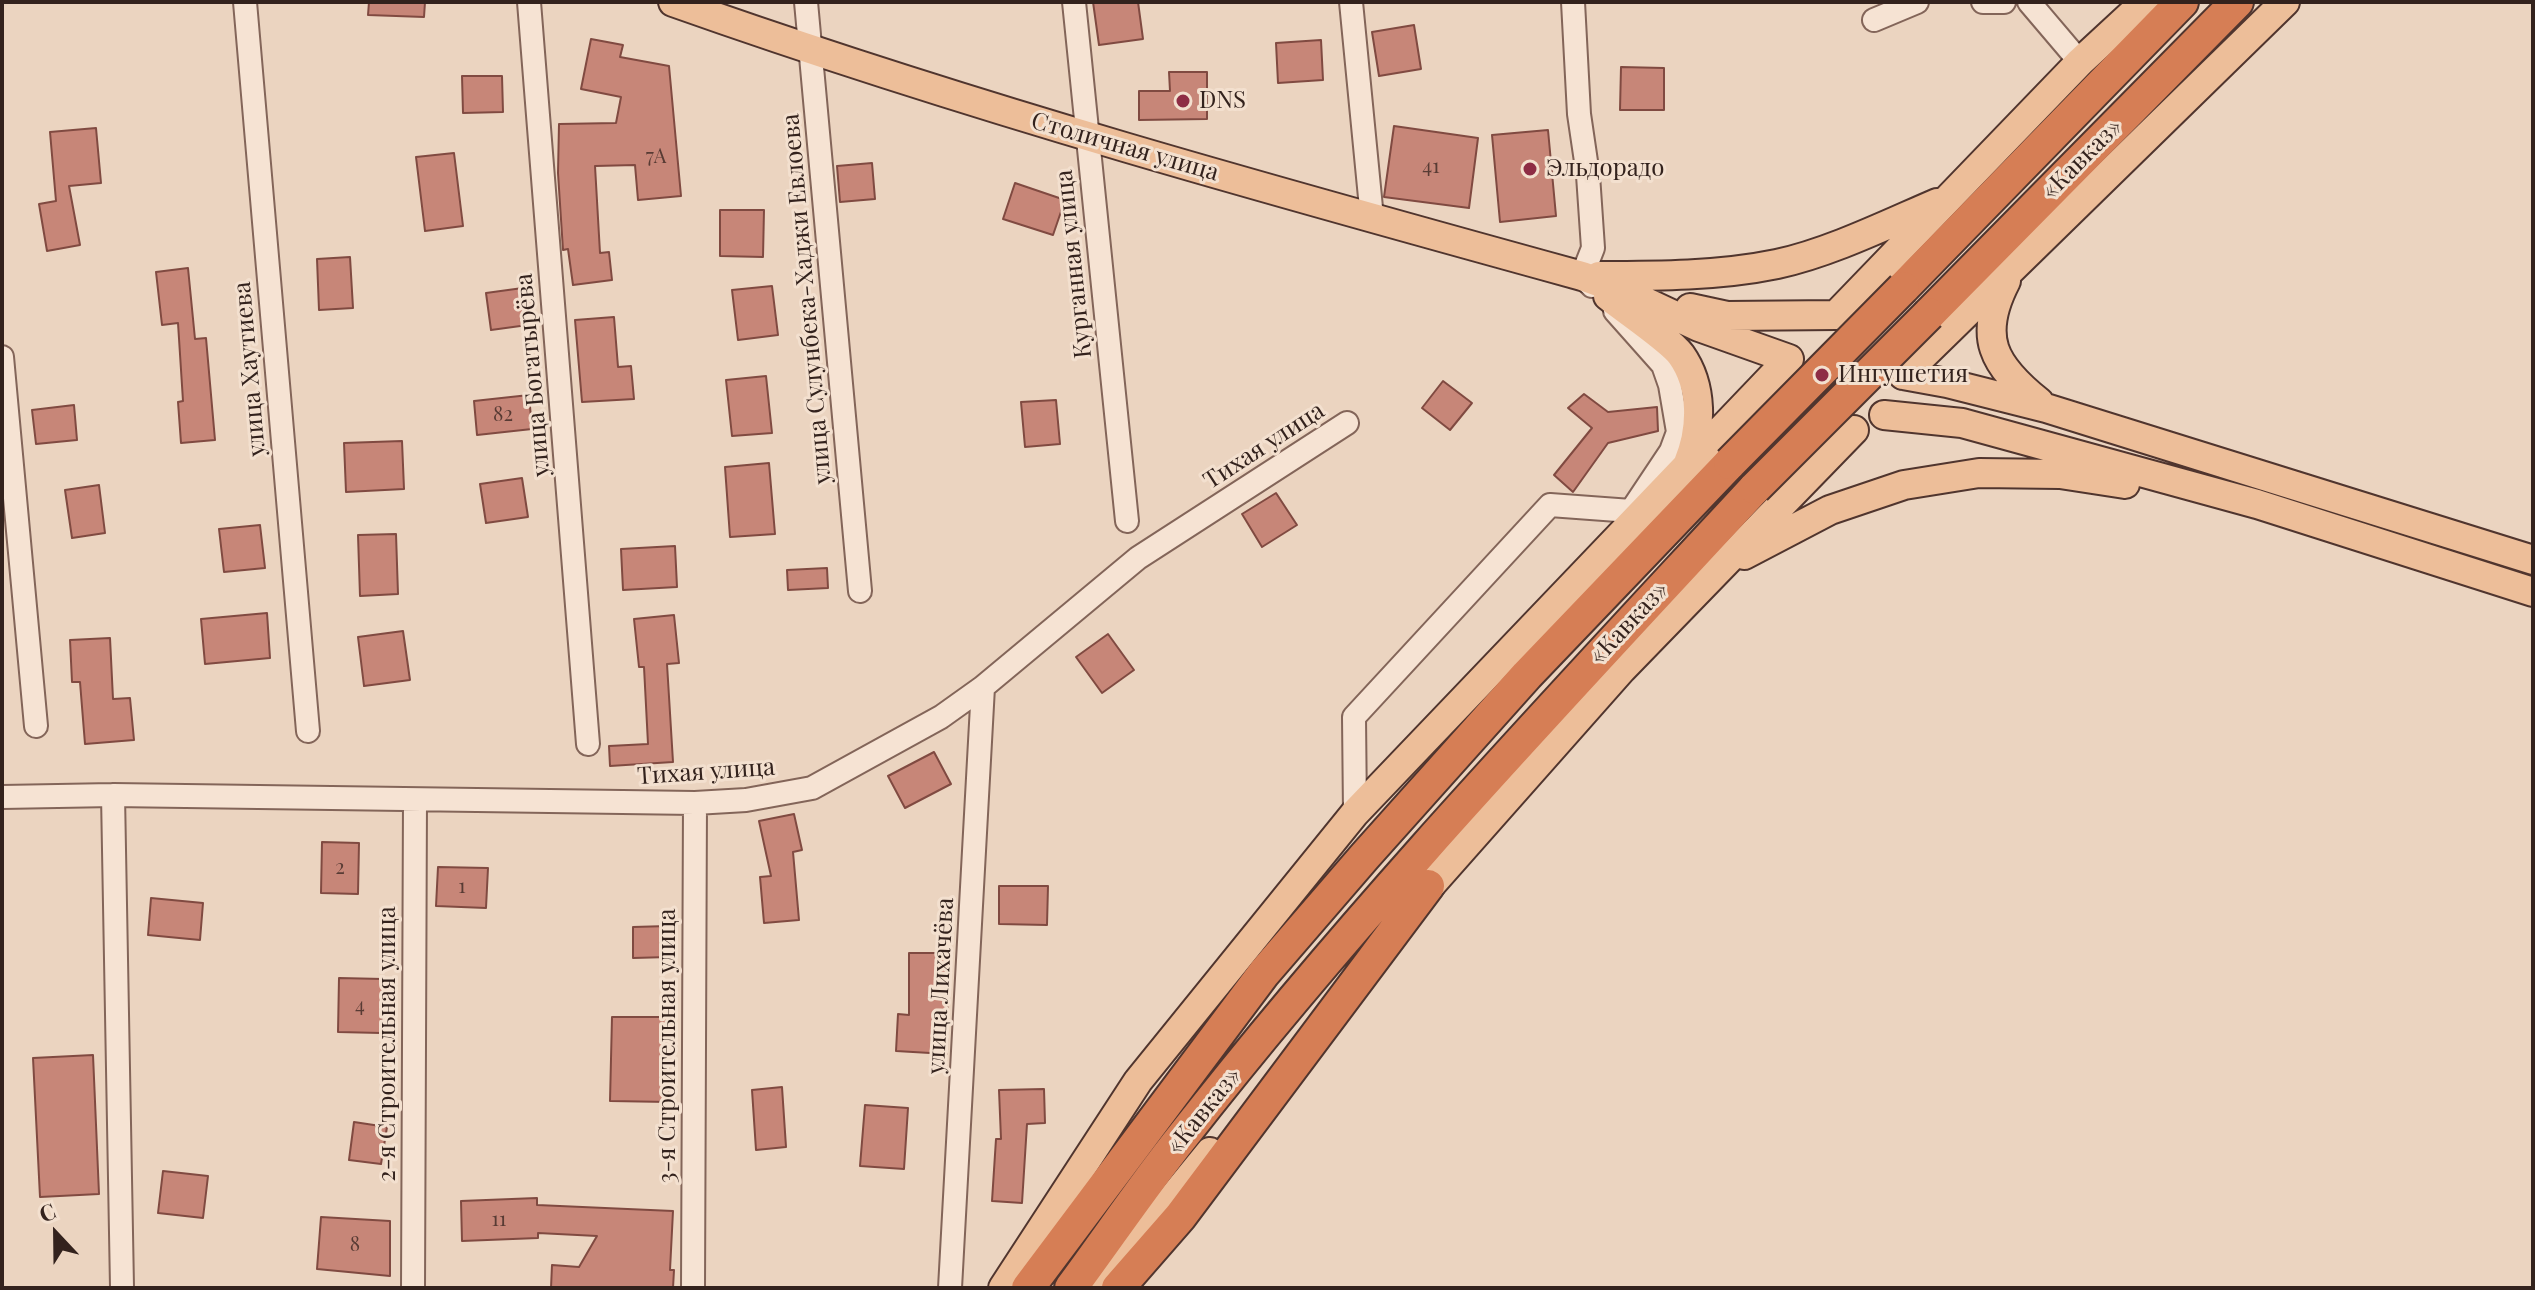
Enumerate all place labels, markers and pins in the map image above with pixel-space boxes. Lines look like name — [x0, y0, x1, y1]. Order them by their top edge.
place label: DNS — [1199, 87, 1246, 115]
marker: DNS — [1174, 92, 1192, 110]
place label: Эльдорадо — [1546, 155, 1664, 183]
marker: Эльдорадо — [1521, 160, 1539, 178]
place label: Ингушетия — [1838, 361, 1968, 389]
marker: Ингушетия — [1813, 366, 1831, 384]

